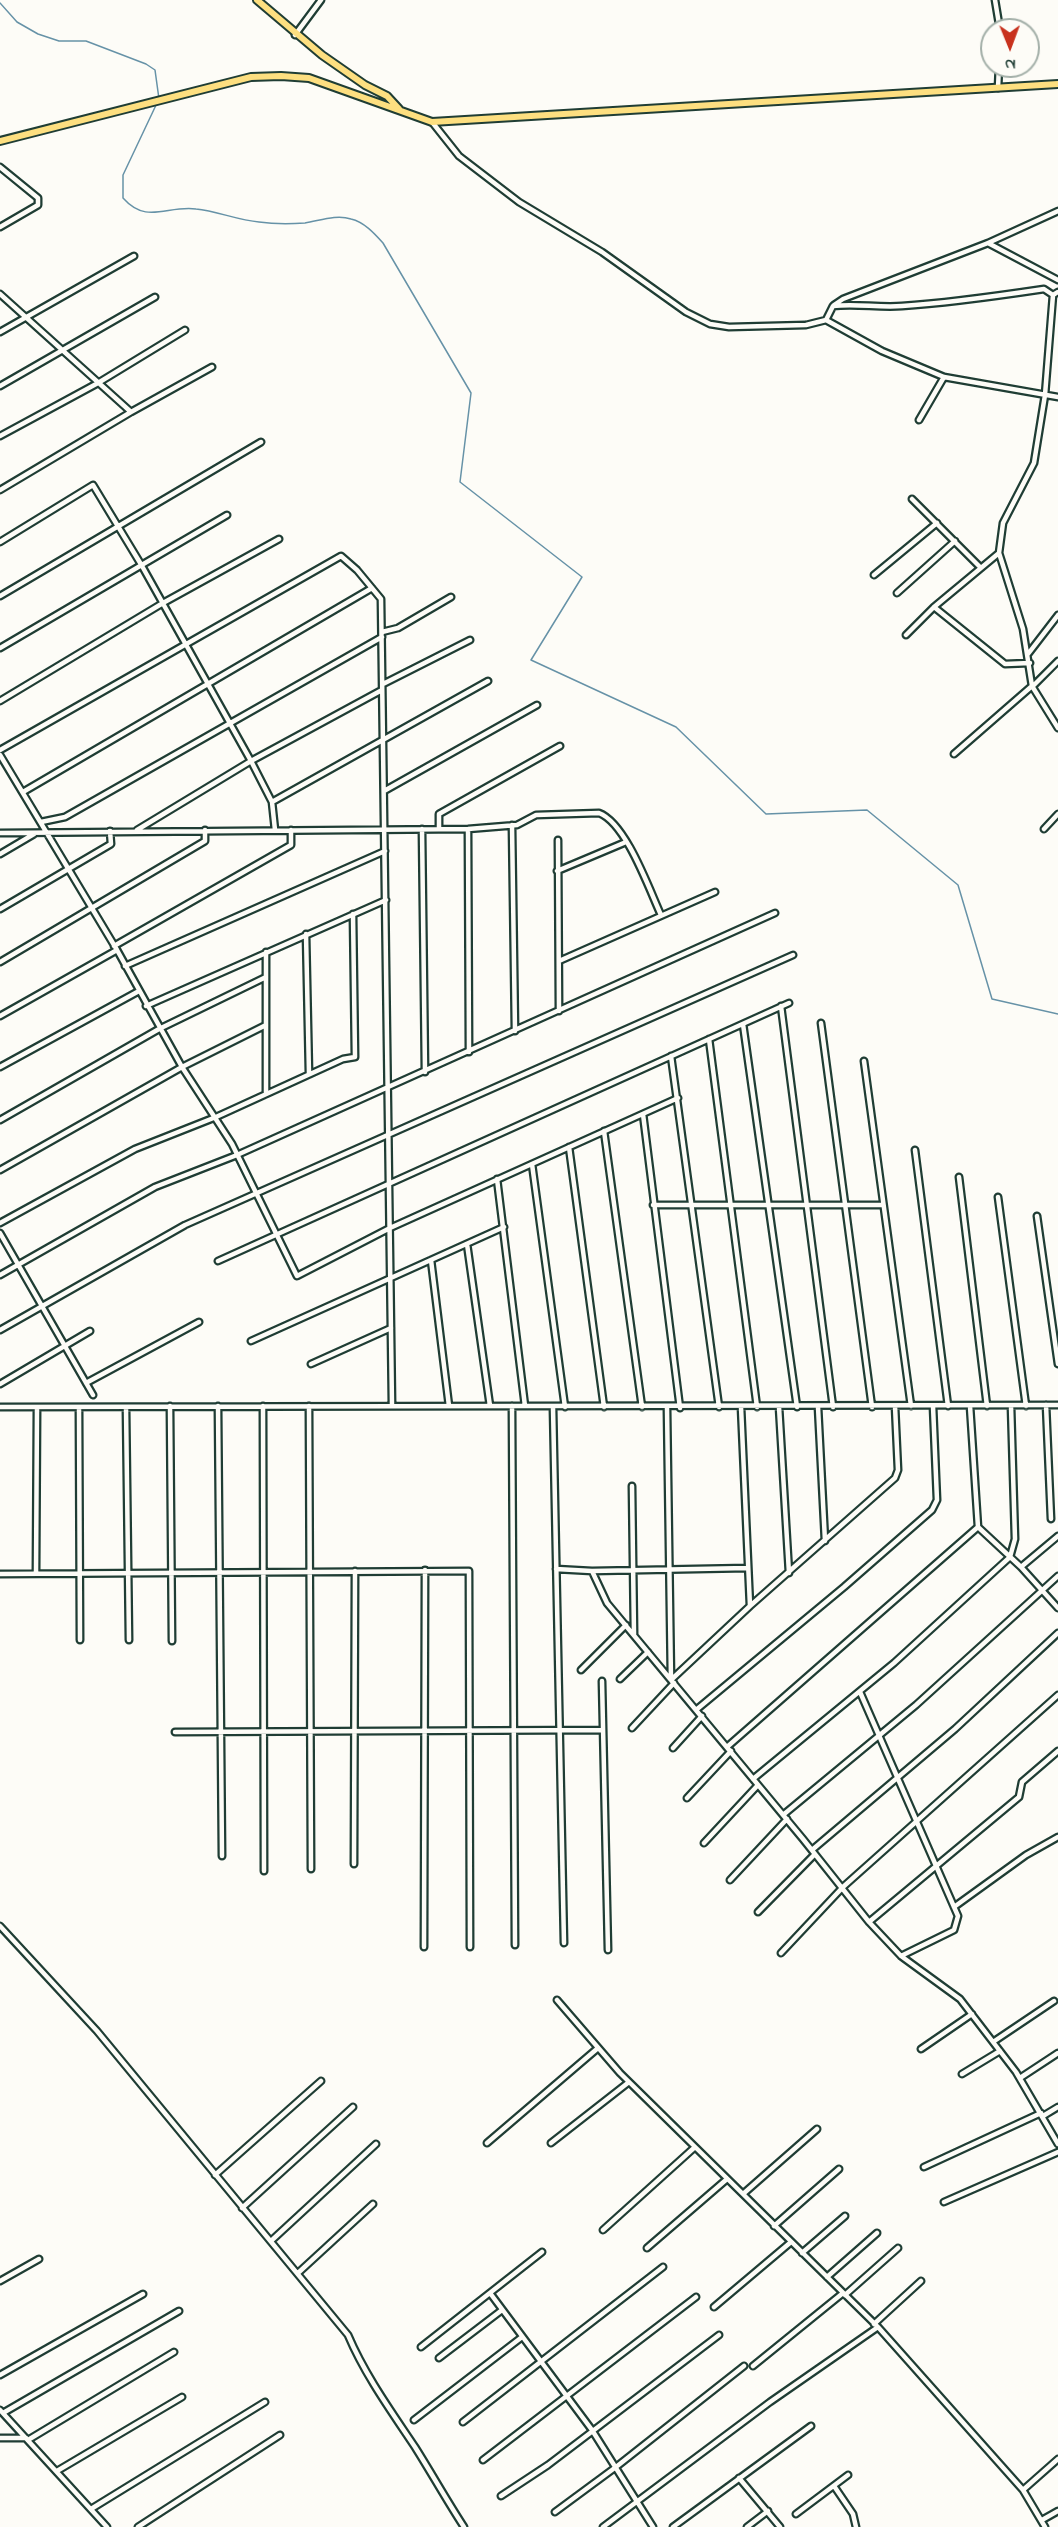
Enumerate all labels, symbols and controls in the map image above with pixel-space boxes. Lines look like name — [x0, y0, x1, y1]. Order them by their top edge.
north arrow — [980, 18, 1040, 78]
text: N — [1005, 52, 1016, 76]

